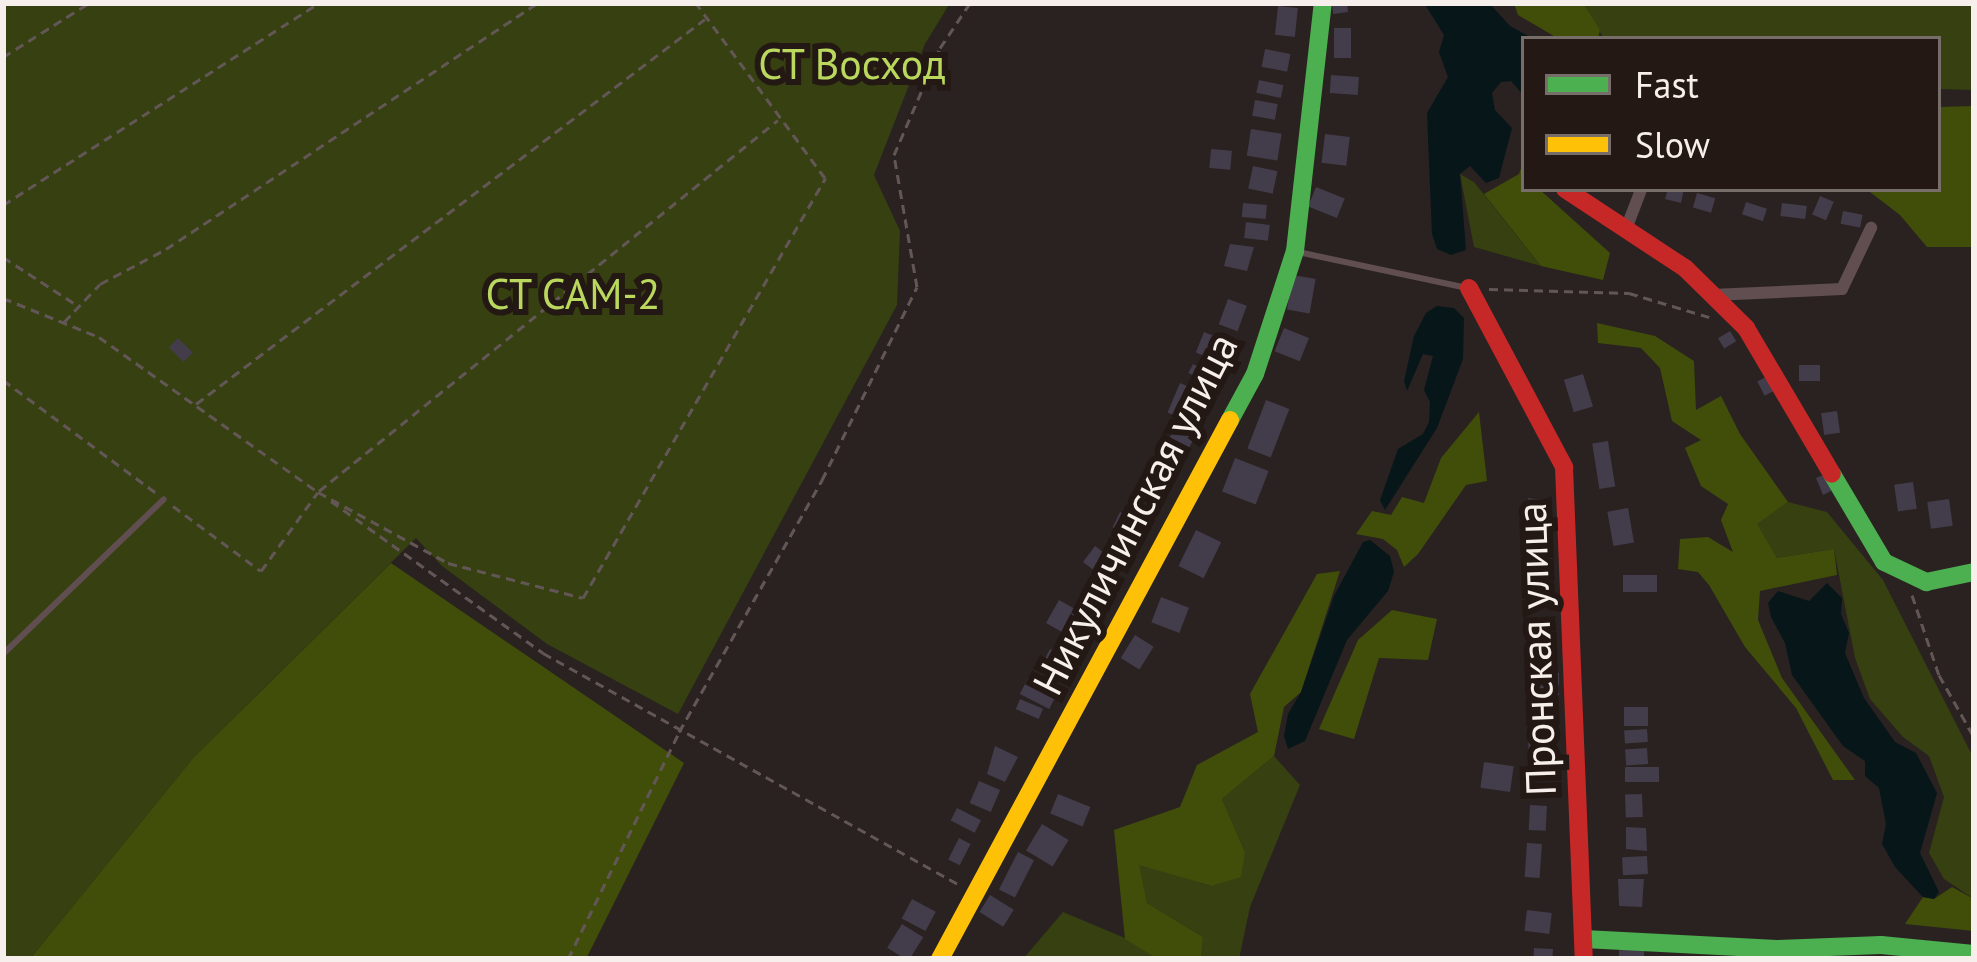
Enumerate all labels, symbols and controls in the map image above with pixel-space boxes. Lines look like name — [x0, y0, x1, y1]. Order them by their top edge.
legend — [1521, 36, 1941, 192]
park label: СТ Восход — [758, 39, 946, 89]
text: Fast — [1635, 61, 1699, 108]
text: Slow — [1635, 121, 1710, 168]
park label: СТ САМ-2 — [485, 269, 661, 319]
street label: Никуличинская улица — [1022, 325, 1248, 703]
street label: Пронская улица — [1506, 501, 1566, 797]

